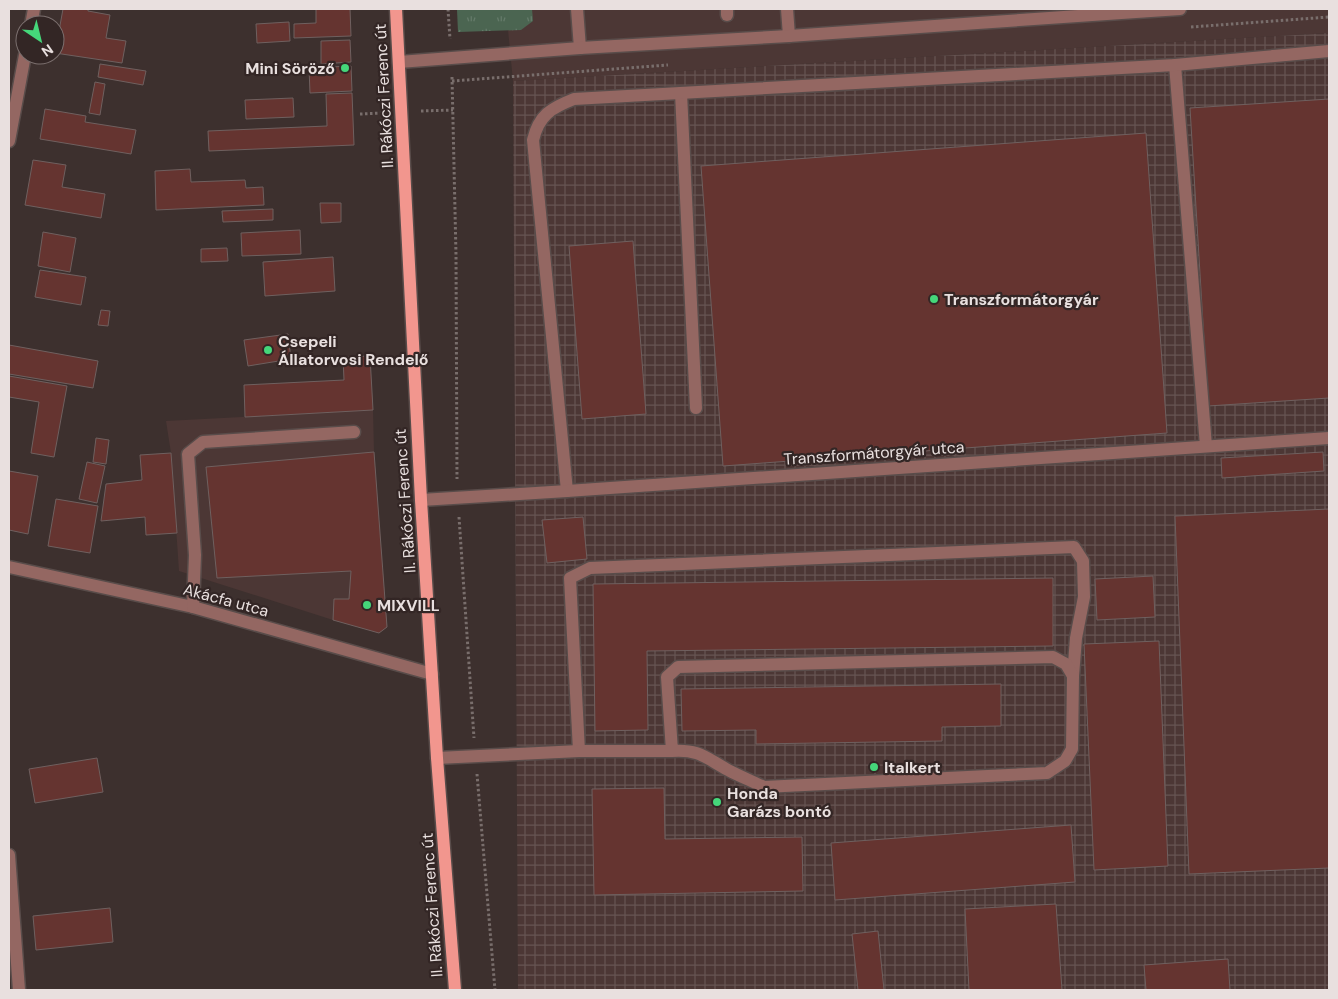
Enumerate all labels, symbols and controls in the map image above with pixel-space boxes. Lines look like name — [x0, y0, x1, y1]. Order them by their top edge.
north arrow — [15, 15, 65, 65]
street label: II. Rákóczi Ferenc út — [370, 23, 398, 169]
text: N — [38, 40, 57, 61]
place label: Mini Söröző — [245, 58, 335, 79]
marker: Mini Söröző — [339, 62, 351, 74]
place label: Transzformátorgyár — [944, 289, 1099, 310]
marker: Transzformátorgyár — [928, 293, 940, 305]
place label: Csepeli Állatorvosi Rendelő — [278, 331, 429, 370]
marker: Csepeli Állatorvosi Rendelő — [262, 344, 274, 356]
street label: II. Rákóczi Ferenc út — [389, 428, 421, 574]
street label: Transzformátorgyár utca — [783, 436, 965, 470]
street label: Akácfa utca — [181, 579, 271, 621]
place label: MIXVILL — [377, 595, 440, 616]
marker: MIXVILL — [361, 599, 373, 611]
place label: Italkert — [884, 757, 941, 778]
marker: Italkert — [868, 761, 880, 773]
place label: Honda Garázs bontó — [727, 783, 831, 822]
marker: Honda Garázs bontó — [711, 796, 723, 808]
street label: II. Rákóczi Ferenc út — [416, 832, 448, 978]

